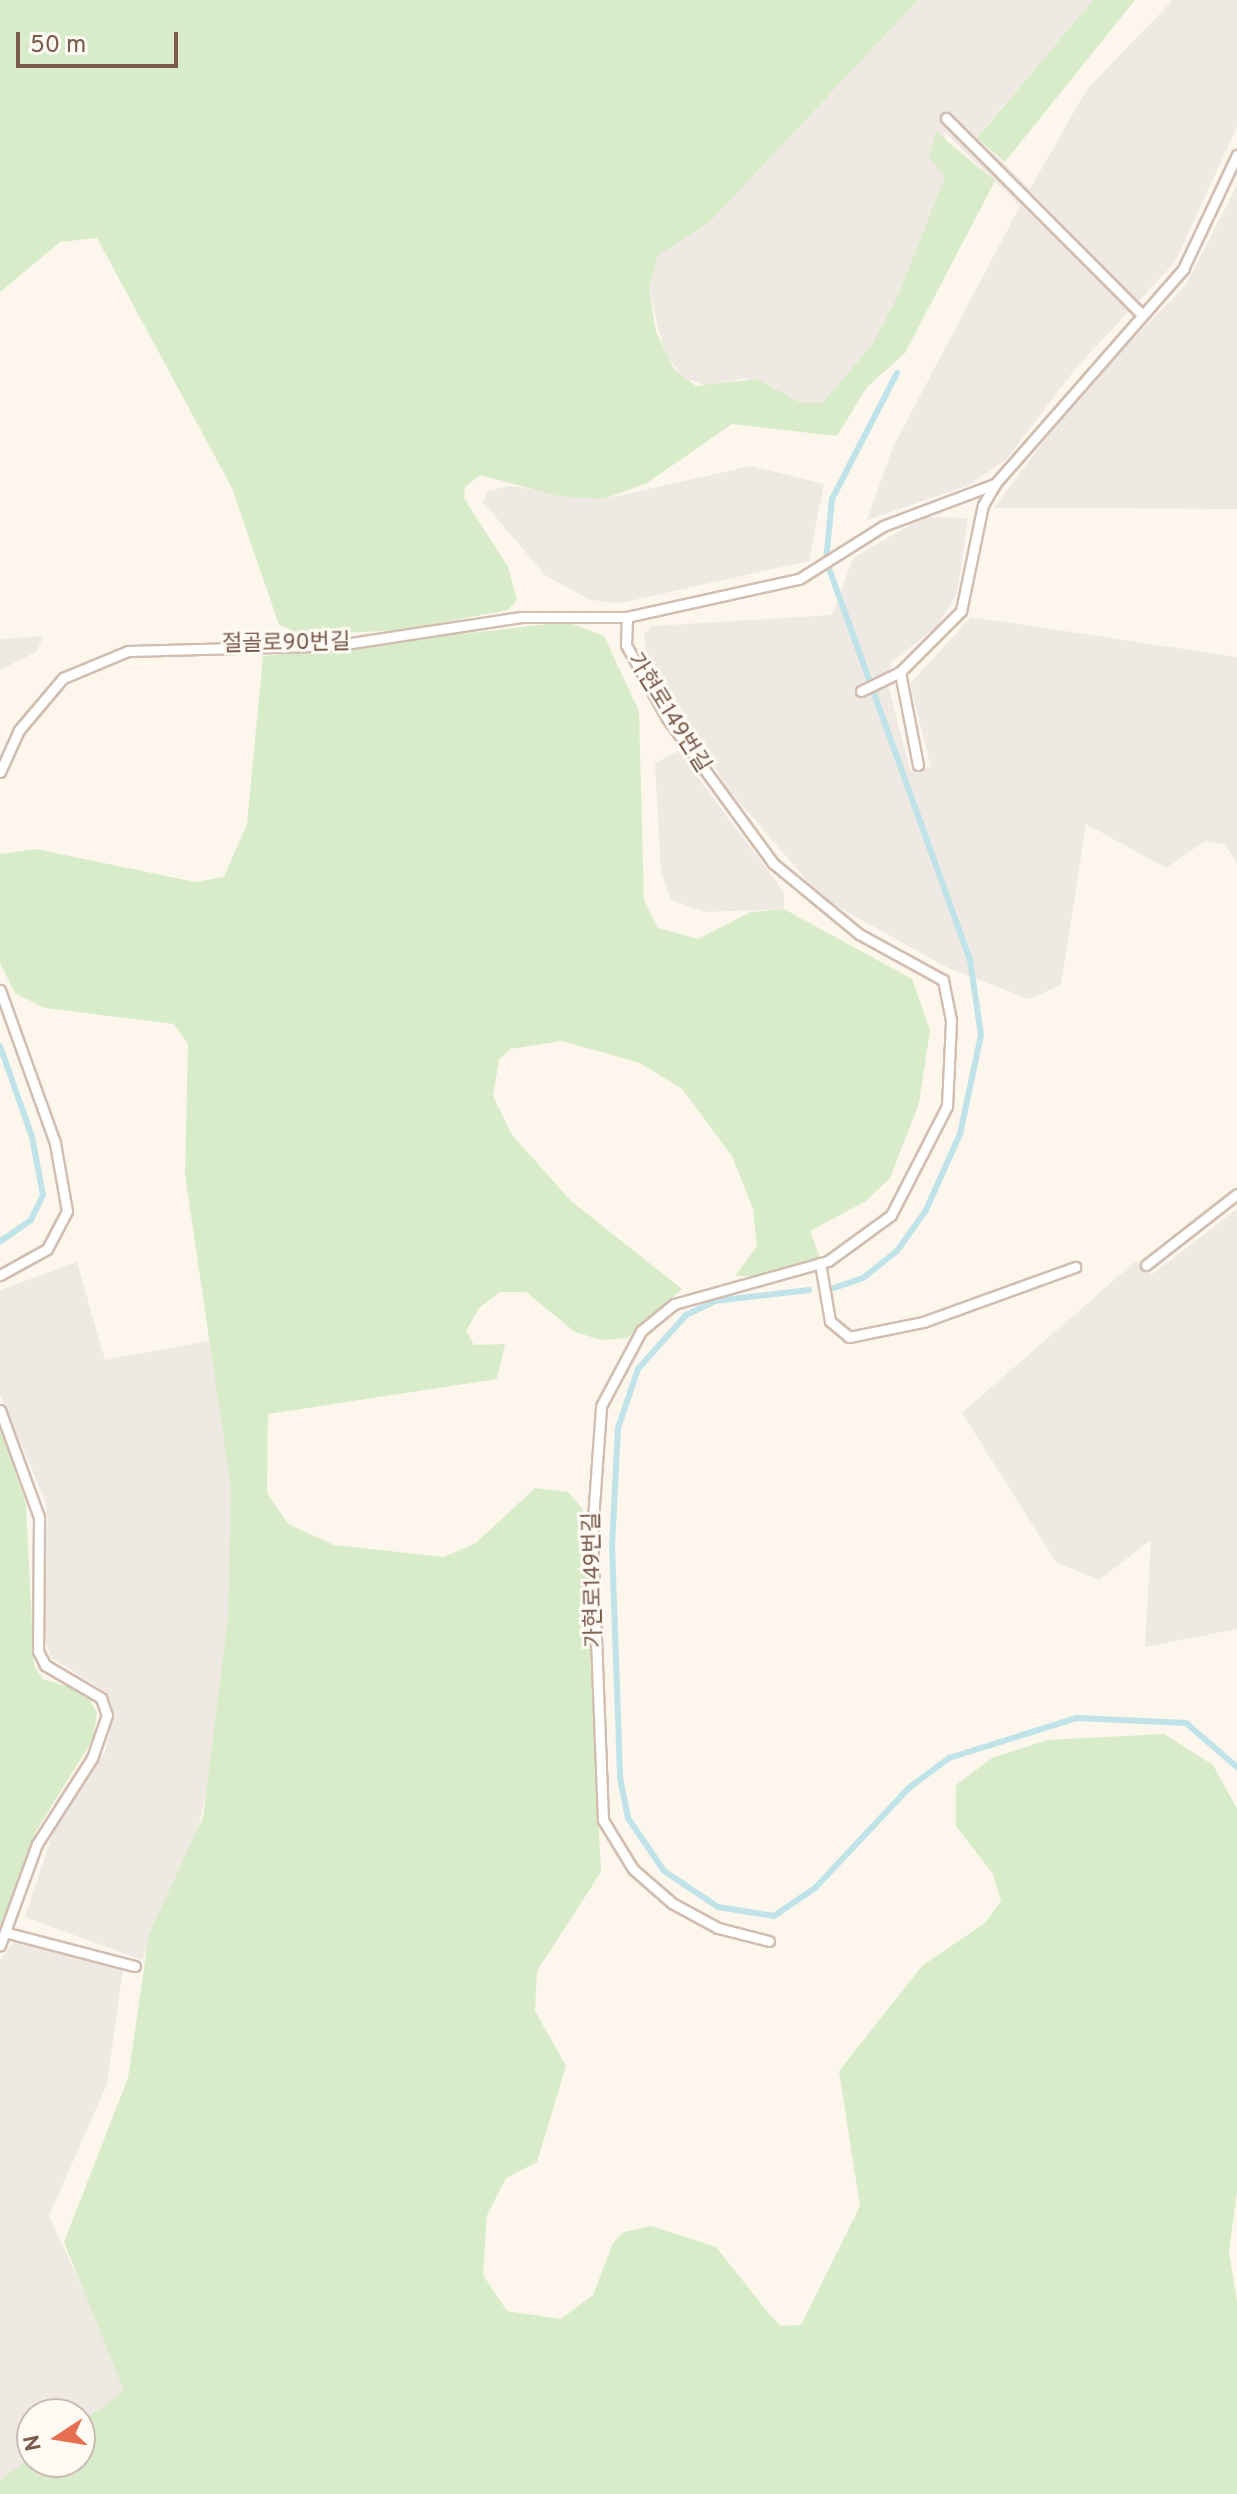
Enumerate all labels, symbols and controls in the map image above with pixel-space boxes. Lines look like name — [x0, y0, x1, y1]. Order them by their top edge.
scale bar — [20, 16, 182, 66]
text: 50 m — [30, 31, 86, 61]
street label: 절골로90번길 — [222, 630, 350, 658]
street label: 가현로149번길 — [621, 649, 715, 777]
street label: 가현로149번길 — [580, 1512, 608, 1648]
north arrow — [16, 2398, 96, 2478]
text: N — [19, 2432, 49, 2453]

